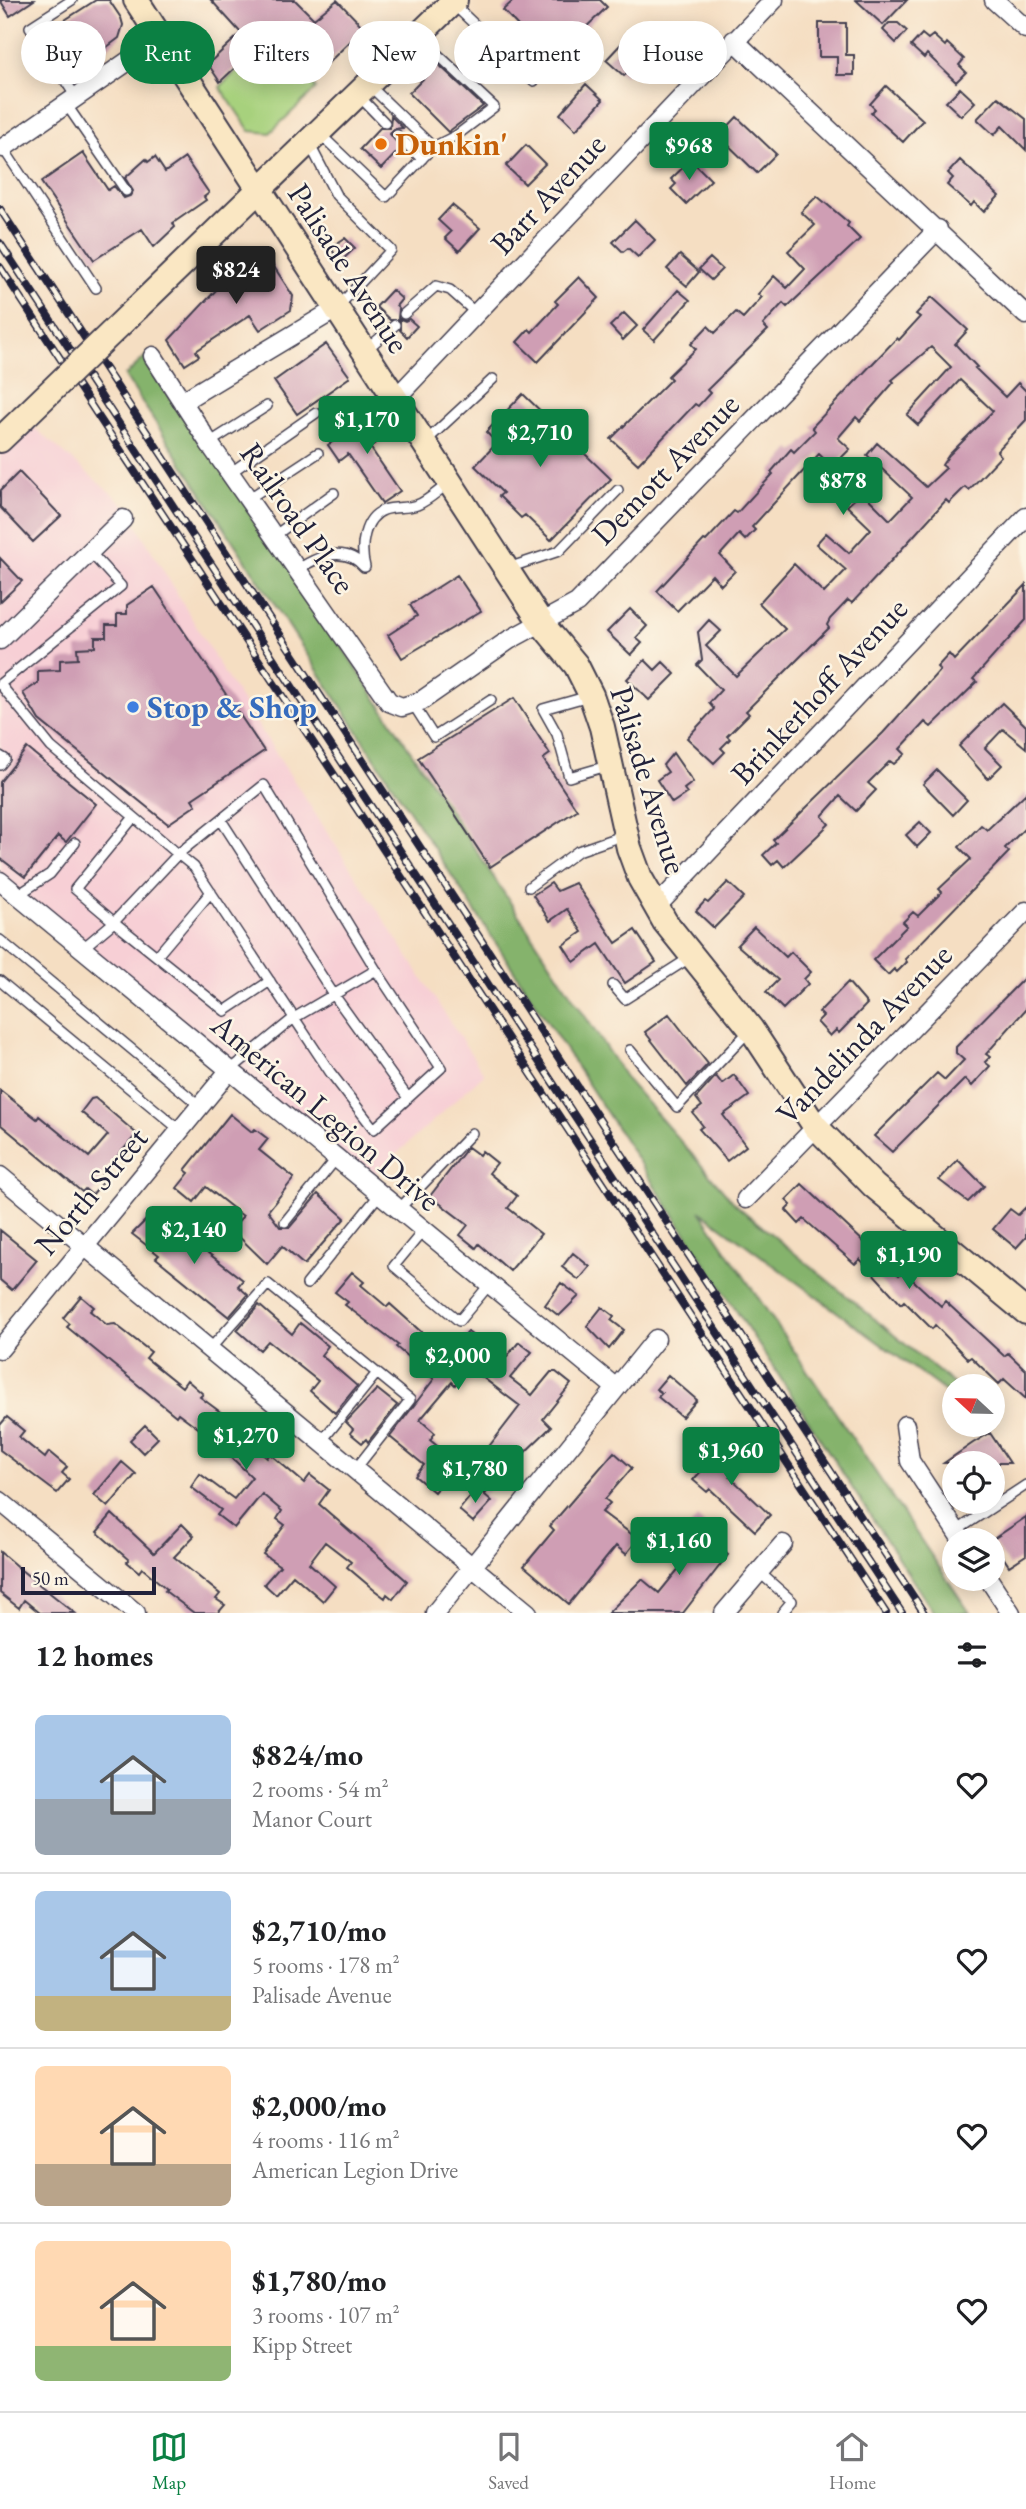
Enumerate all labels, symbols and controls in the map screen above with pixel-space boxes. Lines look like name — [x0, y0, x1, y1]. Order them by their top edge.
chip: Buy — [21, 21, 106, 84]
chip: Rent — [120, 21, 215, 84]
chip: Filters — [229, 21, 334, 84]
chip: New — [348, 21, 440, 84]
chip: Apartment — [454, 21, 604, 84]
chip: House — [618, 21, 727, 84]
pin: $968 — [648, 122, 730, 182]
place label: Dunkin' — [395, 123, 508, 165]
street label: Barr Avenue — [481, 124, 615, 264]
text: $968 — [665, 130, 713, 160]
marker: Dunkin' — [373, 136, 389, 152]
street label: Palisade Avenue — [278, 175, 420, 361]
pin: $824 — [195, 246, 277, 306]
text: $824 — [212, 254, 260, 284]
street label: Demott Avenue — [582, 384, 748, 554]
pin: $1,170 — [310, 396, 424, 456]
text: $1,170 — [335, 404, 399, 434]
pin: $2,710 — [483, 410, 597, 469]
text: $2,710 — [508, 417, 572, 447]
street label: Railroad Place — [231, 434, 365, 602]
pin: $878 — [802, 458, 884, 517]
text: $878 — [819, 465, 867, 495]
street label: Brinkerhoff Avenue — [721, 588, 917, 794]
street label: Palisade Avenue — [601, 681, 697, 879]
place label: Stop & Shop — [147, 686, 317, 728]
marker: Stop & Shop — [125, 699, 141, 715]
street label: Vandelinda Avenue — [767, 934, 961, 1134]
street label: American Legion Drive — [202, 1003, 449, 1220]
street label: North Street — [25, 1118, 157, 1264]
pin: $2,140 — [137, 1206, 251, 1266]
text: $2,140 — [162, 1214, 226, 1244]
pin: $1,190 — [852, 1232, 966, 1291]
text: $1,190 — [877, 1239, 941, 1269]
pin: $2,000 — [401, 1332, 515, 1392]
text: $2,000 — [426, 1340, 490, 1370]
north arrow — [942, 1374, 1004, 1437]
map controls — [942, 1374, 1005, 1591]
pin: $1,270 — [189, 1412, 303, 1472]
text: $1,270 — [214, 1420, 278, 1450]
pin: $1,960 — [674, 1428, 788, 1487]
text: $1,960 — [699, 1435, 763, 1465]
pin: $1,780 — [418, 1446, 532, 1505]
button: locate — [942, 1451, 1005, 1514]
text: $1,780 — [443, 1453, 507, 1483]
pin: $1,160 — [622, 1518, 736, 1577]
text: $1,160 — [647, 1525, 711, 1555]
button: layers — [942, 1528, 1005, 1591]
scale bar — [21, 1564, 156, 1596]
text: 50 m — [32, 1566, 69, 1591]
text: 12 homes — [35, 1636, 153, 1675]
icon: filters — [953, 1636, 991, 1674]
text: $824/mo — [252, 1735, 363, 1774]
icon: home — [91, 1743, 175, 1827]
icon: heart — [953, 1766, 991, 1804]
text: 2 rooms · 54 m² — [252, 1774, 389, 1804]
text: Manor Court — [252, 1804, 372, 1834]
text: $2,710/mo — [252, 1911, 386, 1950]
icon: home — [91, 1919, 175, 2003]
icon: heart — [953, 1942, 991, 1980]
text: 5 rooms · 178 m² — [252, 1950, 400, 1980]
text: Palisade Avenue — [252, 1980, 392, 2010]
text: $2,000/mo — [252, 2086, 386, 2125]
icon: home — [91, 2094, 175, 2178]
icon: heart — [953, 2117, 991, 2155]
text: 4 rooms · 116 m² — [252, 2125, 400, 2155]
text: American Legion Drive — [252, 2155, 458, 2185]
text: $1,780/mo — [252, 2261, 386, 2300]
icon: home — [91, 2269, 175, 2353]
icon: heart — [953, 2292, 991, 2330]
text: 3 rooms · 107 m² — [252, 2300, 400, 2330]
text: Kipp Street — [252, 2330, 352, 2360]
tab: Map — [150, 2428, 188, 2495]
tab: Saved — [488, 2428, 529, 2495]
tab: Home — [829, 2428, 876, 2495]

